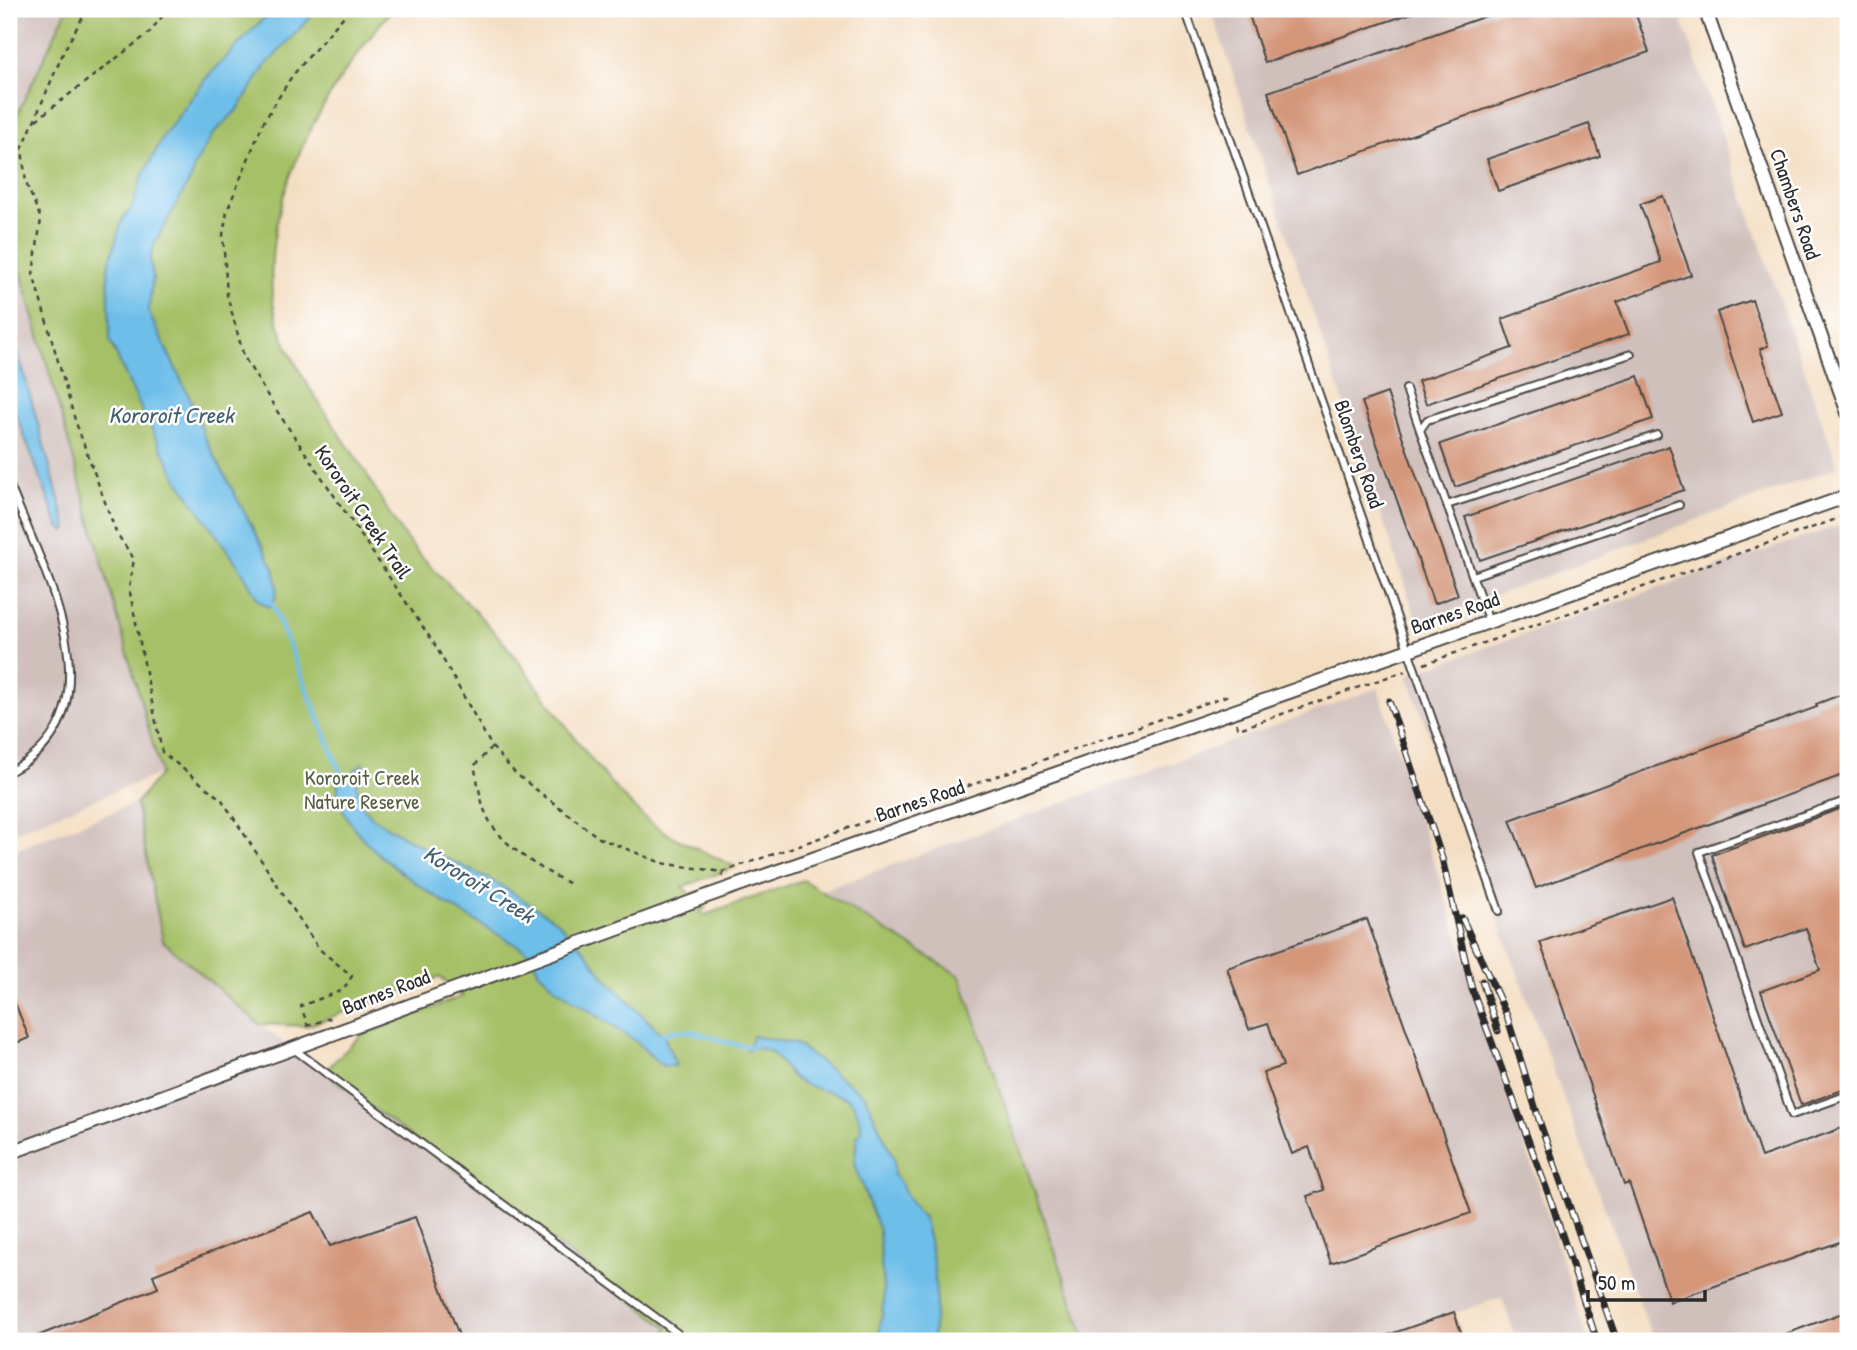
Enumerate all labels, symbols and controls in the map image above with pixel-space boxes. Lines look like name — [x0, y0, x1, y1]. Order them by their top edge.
street label: Chambers Road — [1763, 145, 1828, 263]
street label: Blomberg Road — [1327, 396, 1392, 512]
water label: Kororoit Creek — [108, 399, 236, 430]
street label: Kororoit Creek Trail — [308, 439, 419, 585]
street label: Barnes Road — [1407, 584, 1503, 641]
park label: Kororoit Creek Nature Reserve — [304, 763, 420, 816]
street label: Barnes Road — [872, 772, 968, 829]
water label: Kororoit Creek — [418, 837, 543, 931]
street label: Barnes Road — [338, 961, 434, 1022]
scale bar — [1588, 1259, 1705, 1303]
text: 50 m — [1598, 1268, 1635, 1297]

